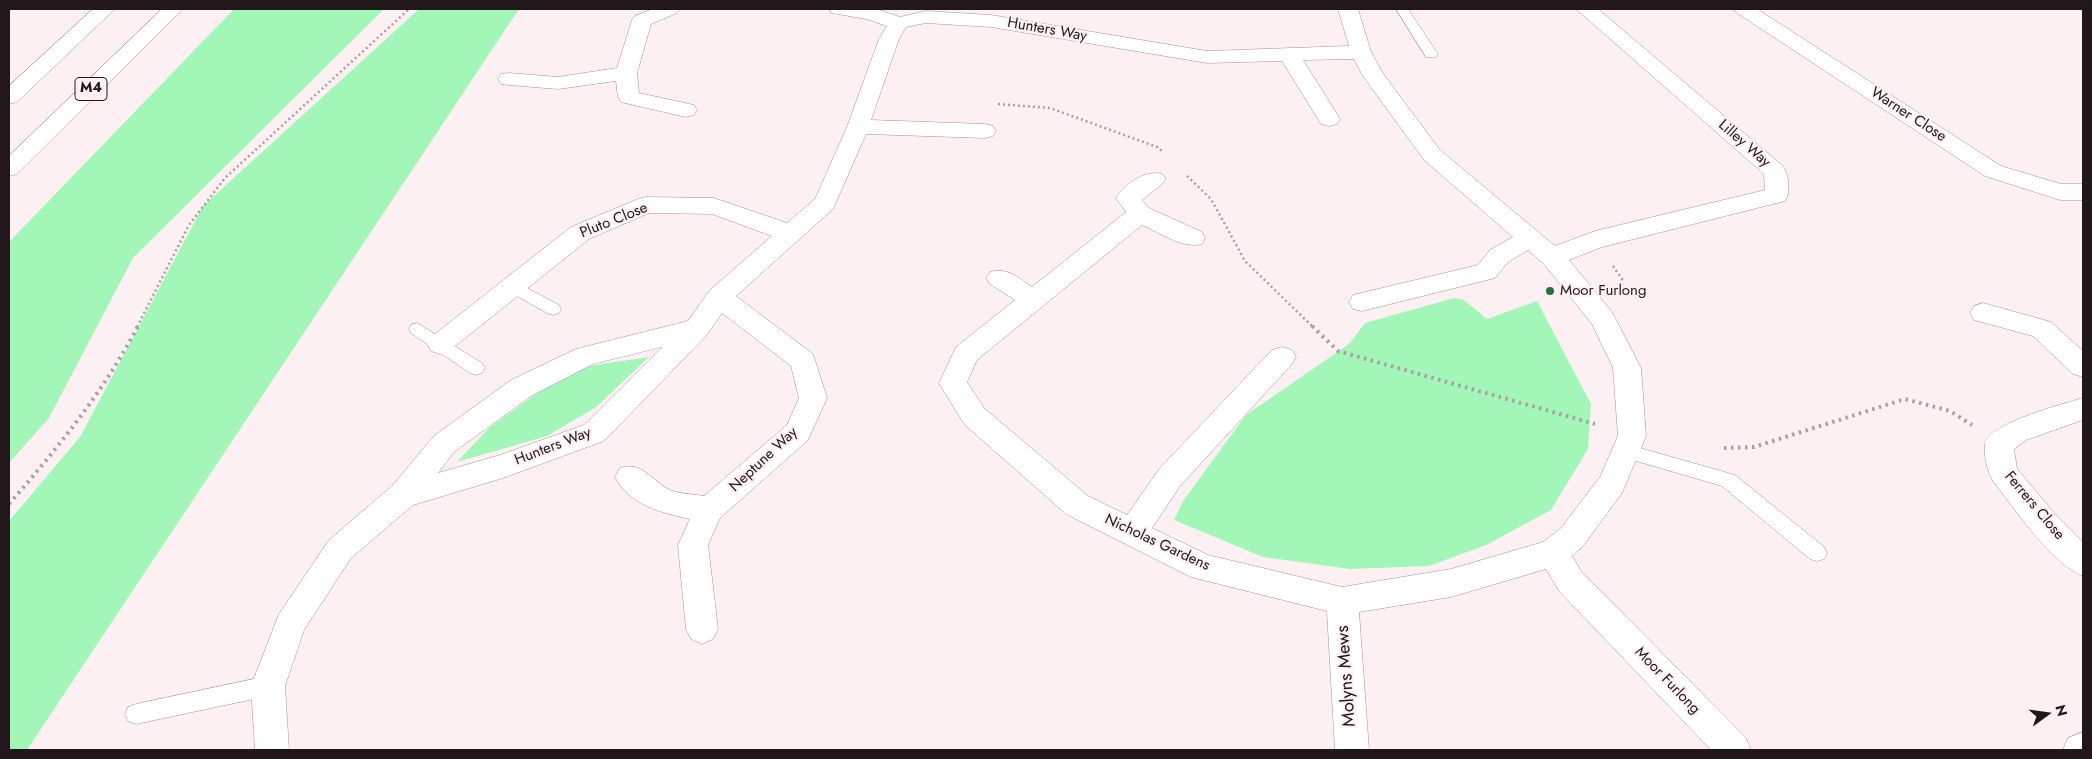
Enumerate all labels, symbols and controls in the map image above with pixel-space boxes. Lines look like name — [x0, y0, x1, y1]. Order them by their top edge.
street label: Hunters Way — [1006, 14, 1088, 46]
road number: M4 — [75, 78, 107, 100]
street label: Warner Close — [1867, 84, 1949, 146]
street label: Lilley Way — [1714, 116, 1774, 172]
street label: Pluto Close — [577, 199, 651, 243]
place label: Moor Furlong — [1560, 282, 1646, 300]
marker: Moor Furlong — [1544, 285, 1556, 297]
street label: Hunters Way — [512, 424, 594, 470]
street label: Neptune Way — [726, 424, 802, 496]
street label: Ferrers Close — [2000, 468, 2068, 544]
street label: Nicholas Gardens — [1101, 511, 1213, 575]
street label: Molyns Mews — [1333, 625, 1361, 727]
street label: Moor Furlong — [1630, 644, 1704, 718]
north arrow — [2022, 689, 2072, 739]
text: N — [2051, 703, 2073, 718]

